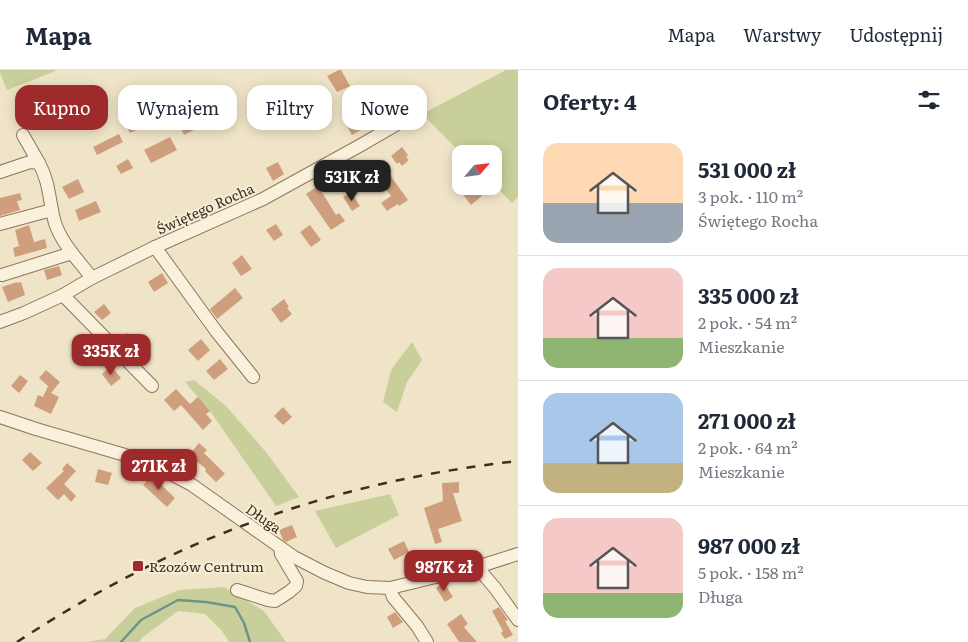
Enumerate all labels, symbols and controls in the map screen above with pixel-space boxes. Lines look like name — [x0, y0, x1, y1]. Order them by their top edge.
text: Mapa — [25, 17, 92, 52]
text: Mapa — [667, 21, 715, 48]
text: Warstwy — [743, 21, 821, 48]
text: Udostępnij — [849, 21, 943, 48]
chip: Kupno — [15, 85, 108, 130]
chip: Wynajem — [118, 85, 237, 130]
chip: Filtry — [247, 85, 332, 130]
chip: Nowe — [342, 85, 427, 130]
text: Oferty: 4 — [543, 85, 637, 116]
icon: filters — [915, 86, 943, 114]
north arrow — [452, 145, 502, 195]
map controls — [452, 145, 502, 195]
text: 531 000 zł — [698, 153, 796, 184]
pin: 531K zł — [306, 160, 398, 202]
icon: home — [583, 163, 643, 223]
text: 531K zł — [325, 164, 379, 188]
street label: Świętego Rocha — [153, 177, 257, 238]
text: 3 pok. · 110 m² — [698, 184, 803, 208]
text: Świętego Rocha — [698, 208, 818, 232]
text: 335 000 zł — [698, 279, 799, 310]
icon: home — [583, 288, 643, 348]
text: 2 pok. · 54 m² — [698, 310, 797, 334]
pin: 335K zł — [65, 334, 157, 376]
text: Mieszkanie — [698, 334, 785, 358]
text: 335K zł — [83, 338, 139, 362]
text: 271 000 zł — [698, 404, 796, 435]
icon: home — [583, 413, 643, 473]
text: 2 pok. · 64 m² — [698, 435, 798, 459]
pin: 271K zł — [113, 448, 205, 491]
text: 271K zł — [132, 453, 186, 477]
text: Mieszkanie — [698, 459, 785, 483]
street label: Długa — [242, 499, 286, 538]
text: 987 000 zł — [698, 529, 800, 560]
icon: home — [583, 538, 643, 598]
pin: 987K zł — [398, 550, 490, 592]
text: 987K zł — [415, 554, 473, 578]
place label: Rzozów Centrum — [149, 556, 264, 576]
marker: Rzozów Centrum — [131, 559, 145, 573]
text: 5 pok. · 158 m² — [698, 560, 804, 584]
text: Długa — [698, 584, 743, 608]

